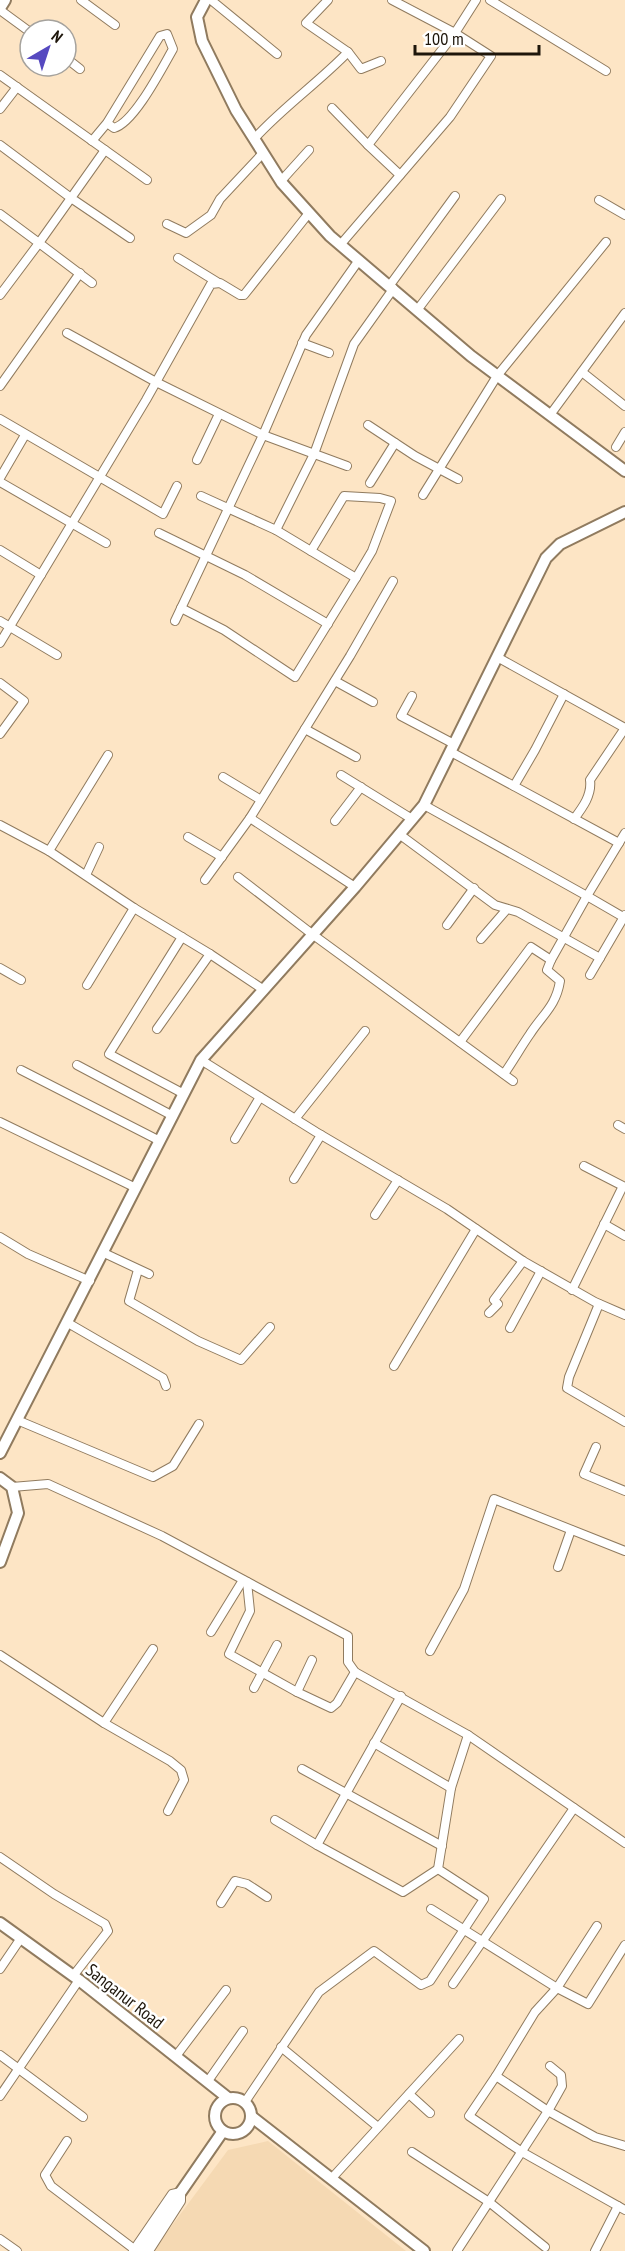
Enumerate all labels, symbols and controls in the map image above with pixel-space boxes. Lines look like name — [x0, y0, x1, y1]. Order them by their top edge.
north arrow — [18, 18, 78, 78]
scale bar — [415, 18, 540, 56]
text: N — [48, 26, 67, 47]
text: 100 m — [424, 27, 464, 50]
street label: Sanganur Road — [81, 1958, 169, 2034]

